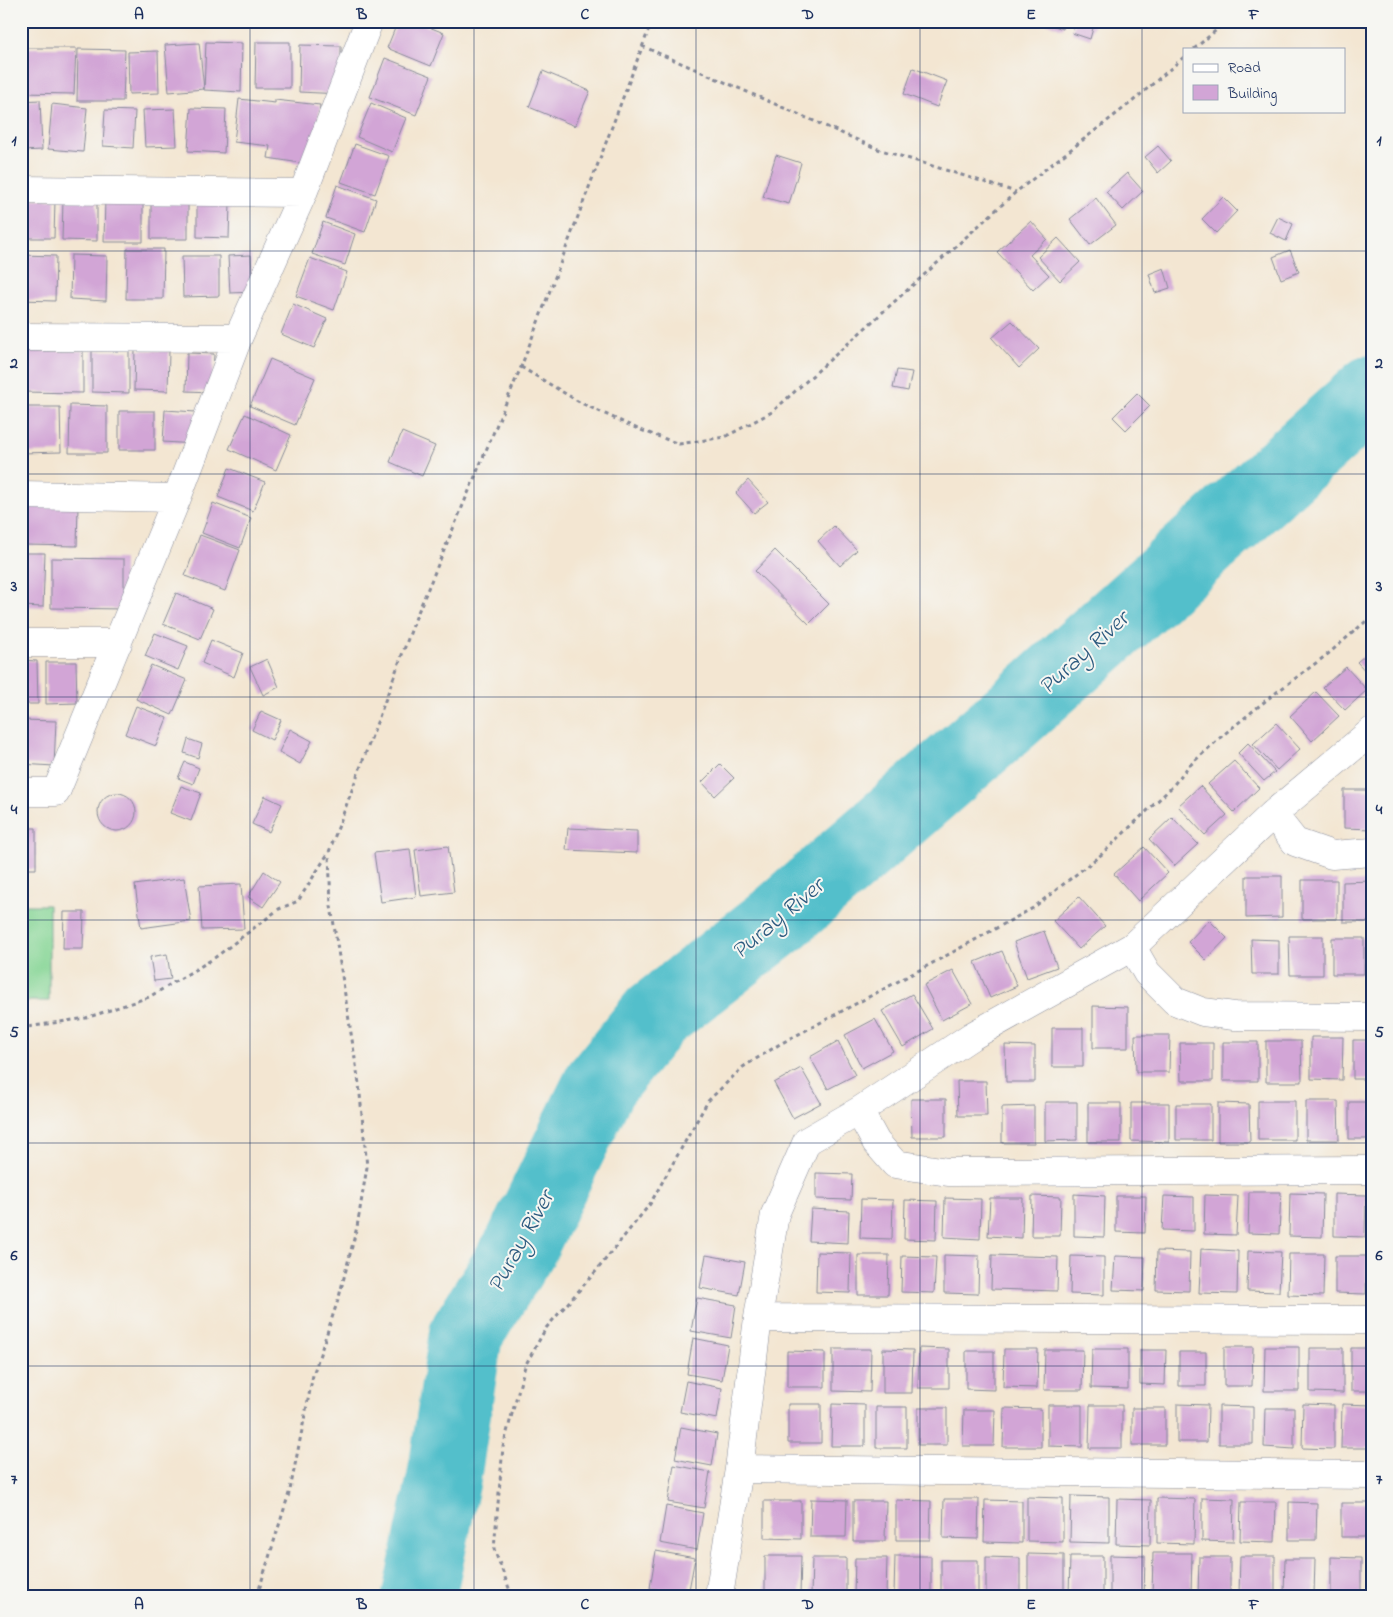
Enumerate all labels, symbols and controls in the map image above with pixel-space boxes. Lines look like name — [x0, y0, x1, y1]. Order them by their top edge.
text: A — [134, 3, 144, 27]
text: B — [356, 3, 368, 27]
text: C — [581, 3, 590, 27]
text: D — [801, 3, 814, 27]
text: E — [1026, 3, 1036, 27]
text: F — [1248, 3, 1260, 27]
legend — [1183, 48, 1346, 112]
text: Road — [1228, 57, 1261, 79]
text: Building — [1227, 83, 1277, 106]
text: 1 — [11, 129, 17, 153]
text: 1 — [1376, 129, 1382, 153]
text: 2 — [9, 352, 18, 376]
text: 2 — [1374, 352, 1383, 376]
text: 3 — [10, 575, 18, 599]
text: 3 — [1375, 575, 1383, 599]
water label: Puray River — [1031, 602, 1140, 704]
text: 4 — [10, 798, 18, 822]
text: 4 — [1375, 798, 1383, 822]
water label: Puray River — [725, 869, 835, 969]
text: 5 — [9, 1021, 19, 1045]
text: 5 — [1374, 1021, 1384, 1045]
water label: Puray River — [480, 1183, 566, 1300]
text: 6 — [9, 1244, 18, 1268]
text: 6 — [1374, 1244, 1383, 1268]
text: 7 — [11, 1468, 18, 1492]
text: 7 — [1376, 1468, 1383, 1492]
text: A — [134, 1593, 144, 1617]
text: B — [356, 1593, 368, 1617]
text: C — [581, 1593, 590, 1617]
text: D — [801, 1593, 814, 1617]
text: E — [1026, 1593, 1036, 1617]
text: F — [1248, 1593, 1260, 1617]

